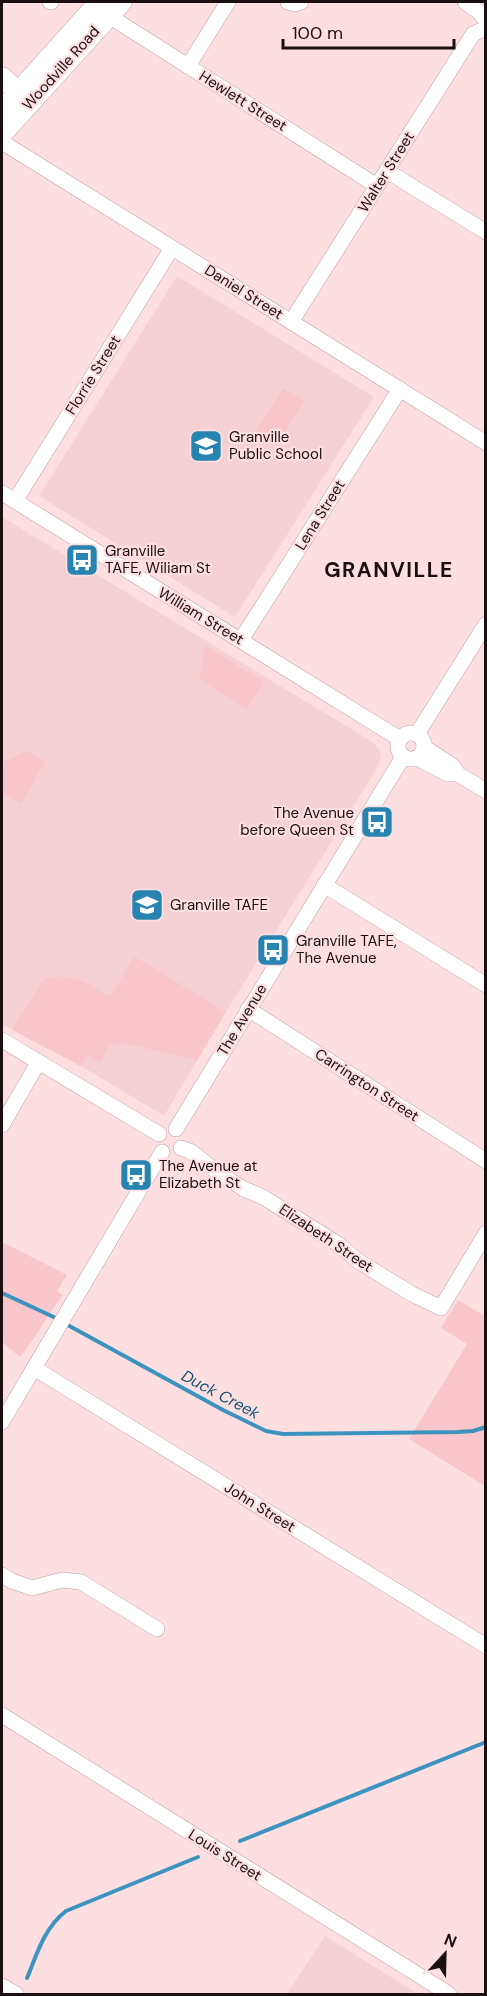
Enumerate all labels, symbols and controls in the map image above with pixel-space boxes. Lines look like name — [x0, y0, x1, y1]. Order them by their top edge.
scale bar — [283, 12, 454, 50]
text: 100 m — [292, 21, 343, 45]
street label: Woodville Road — [18, 22, 104, 114]
street label: Hewlett Street — [195, 66, 291, 136]
street label: Walter Street — [353, 128, 419, 216]
street label: Daniel Street — [201, 260, 287, 324]
street label: Florrie Street — [61, 331, 125, 418]
place label: Granville Public School — [229, 427, 322, 464]
school or university icon: Granville Public School — [188, 428, 224, 464]
street label: Lena Street — [290, 476, 350, 554]
place label: Granville TAFE, Wiliam St — [105, 541, 211, 578]
bus stop icon: Granville TAFE, Wiliam St — [64, 542, 100, 578]
district label: GRANVILLE — [324, 556, 454, 584]
street label: William Street — [155, 583, 248, 649]
place label: The Avenue before Queen St — [240, 803, 354, 840]
bus stop icon: The Avenue before Queen St — [359, 804, 395, 840]
school or university icon: Granville TAFE — [129, 887, 165, 923]
place label: Granville TAFE — [170, 895, 268, 915]
place label: Granville TAFE, The Avenue — [296, 931, 397, 968]
bus stop icon: Granville TAFE, The Avenue — [255, 932, 291, 968]
street label: The Avenue — [213, 980, 271, 1060]
street label: Carrington Street — [311, 1044, 423, 1126]
place label: The Avenue at Elizabeth St — [159, 1156, 257, 1193]
bus stop icon: The Avenue at Elizabeth St — [118, 1157, 154, 1193]
street label: Elizabeth Street — [275, 1199, 377, 1277]
water label: Duck Creek — [178, 1365, 264, 1424]
street label: John Street — [221, 1477, 299, 1537]
street label: Louis Street — [185, 1825, 265, 1885]
north arrow — [415, 1924, 475, 1984]
text: N — [441, 1929, 460, 1952]

